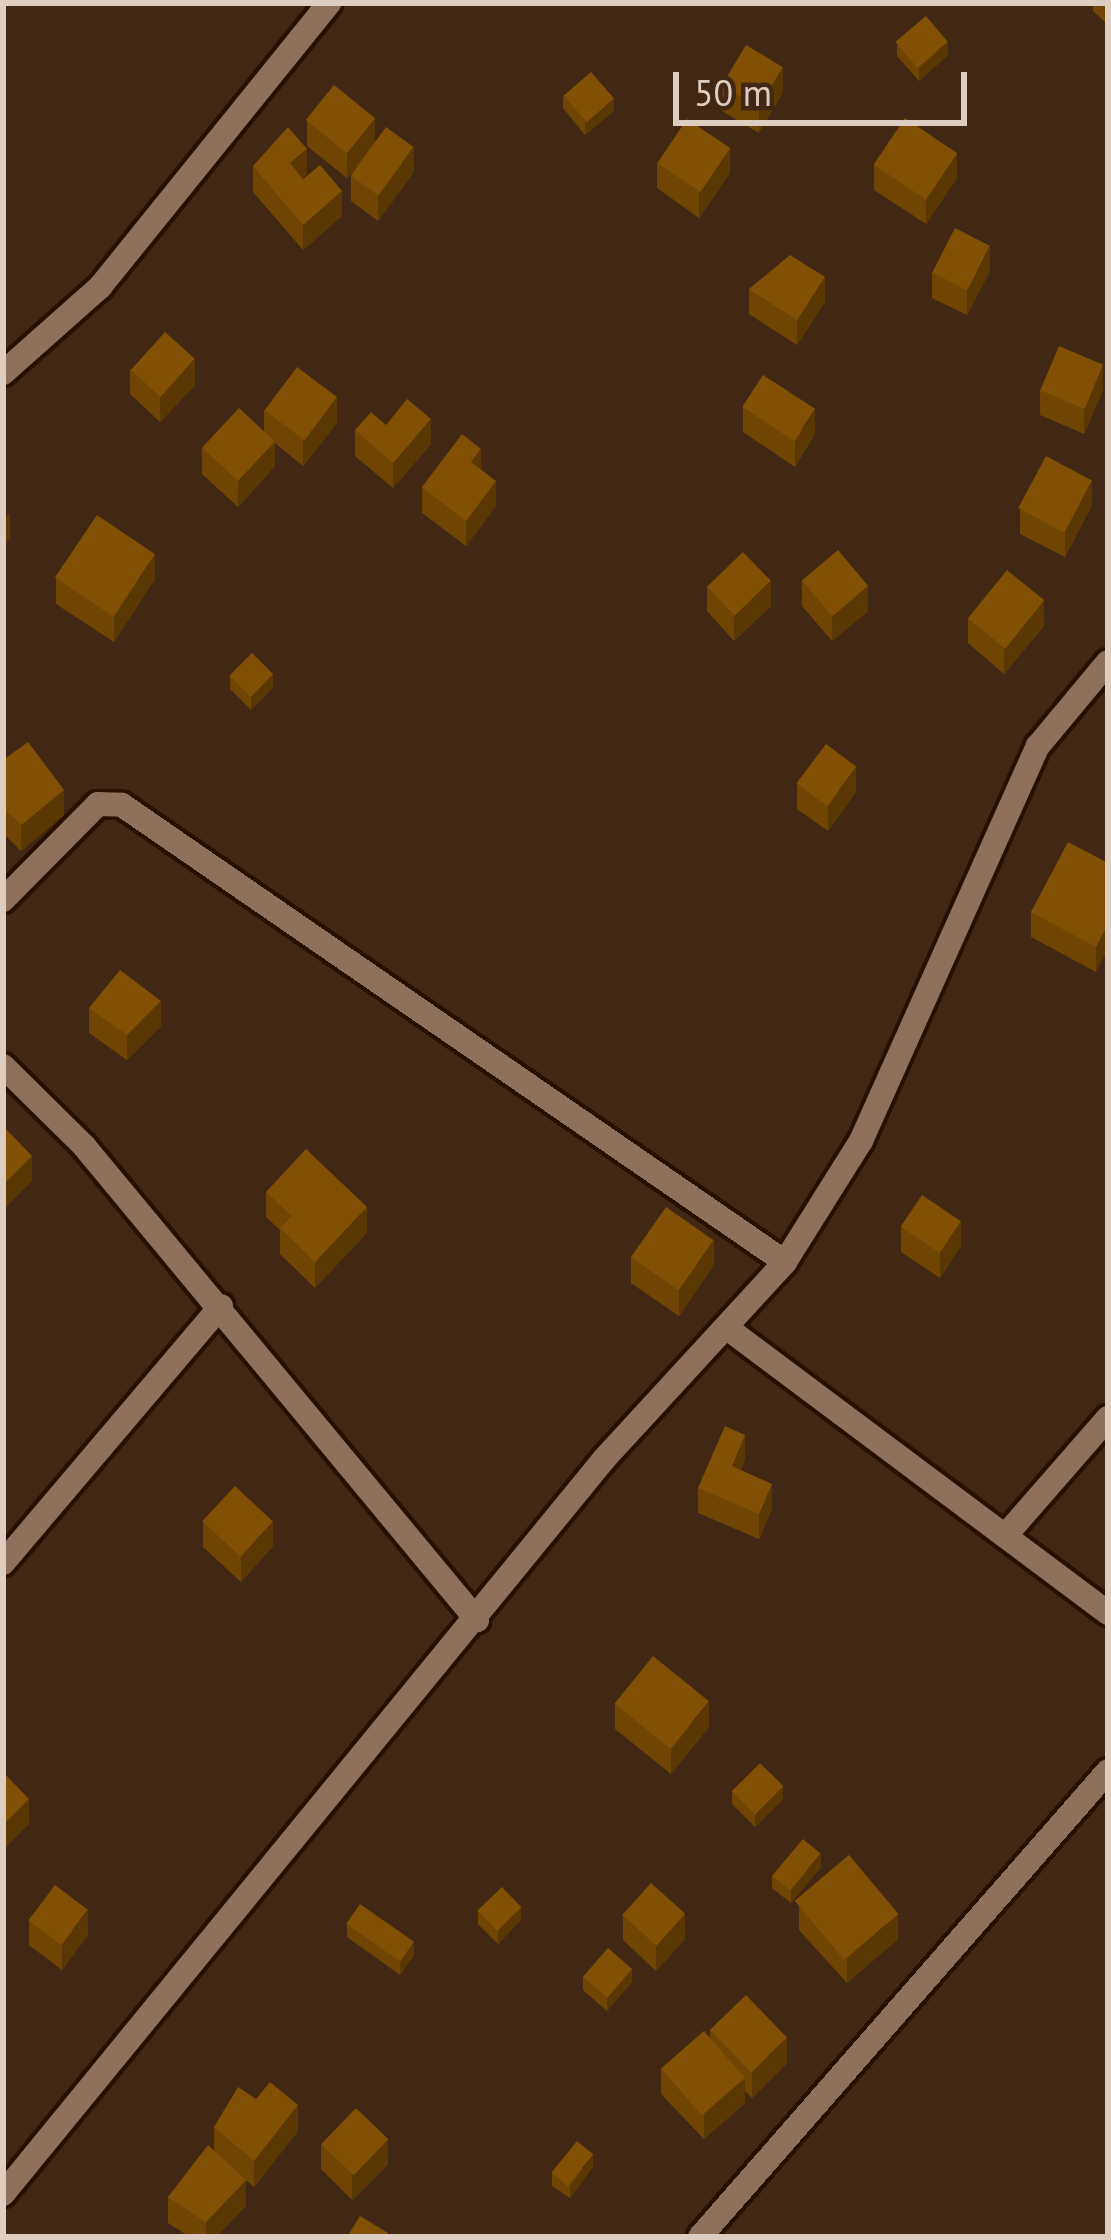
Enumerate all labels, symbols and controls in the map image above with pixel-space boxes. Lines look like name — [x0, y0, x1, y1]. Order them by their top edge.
scale bar — [679, 48, 973, 122]
text: 50 m — [694, 69, 772, 116]

